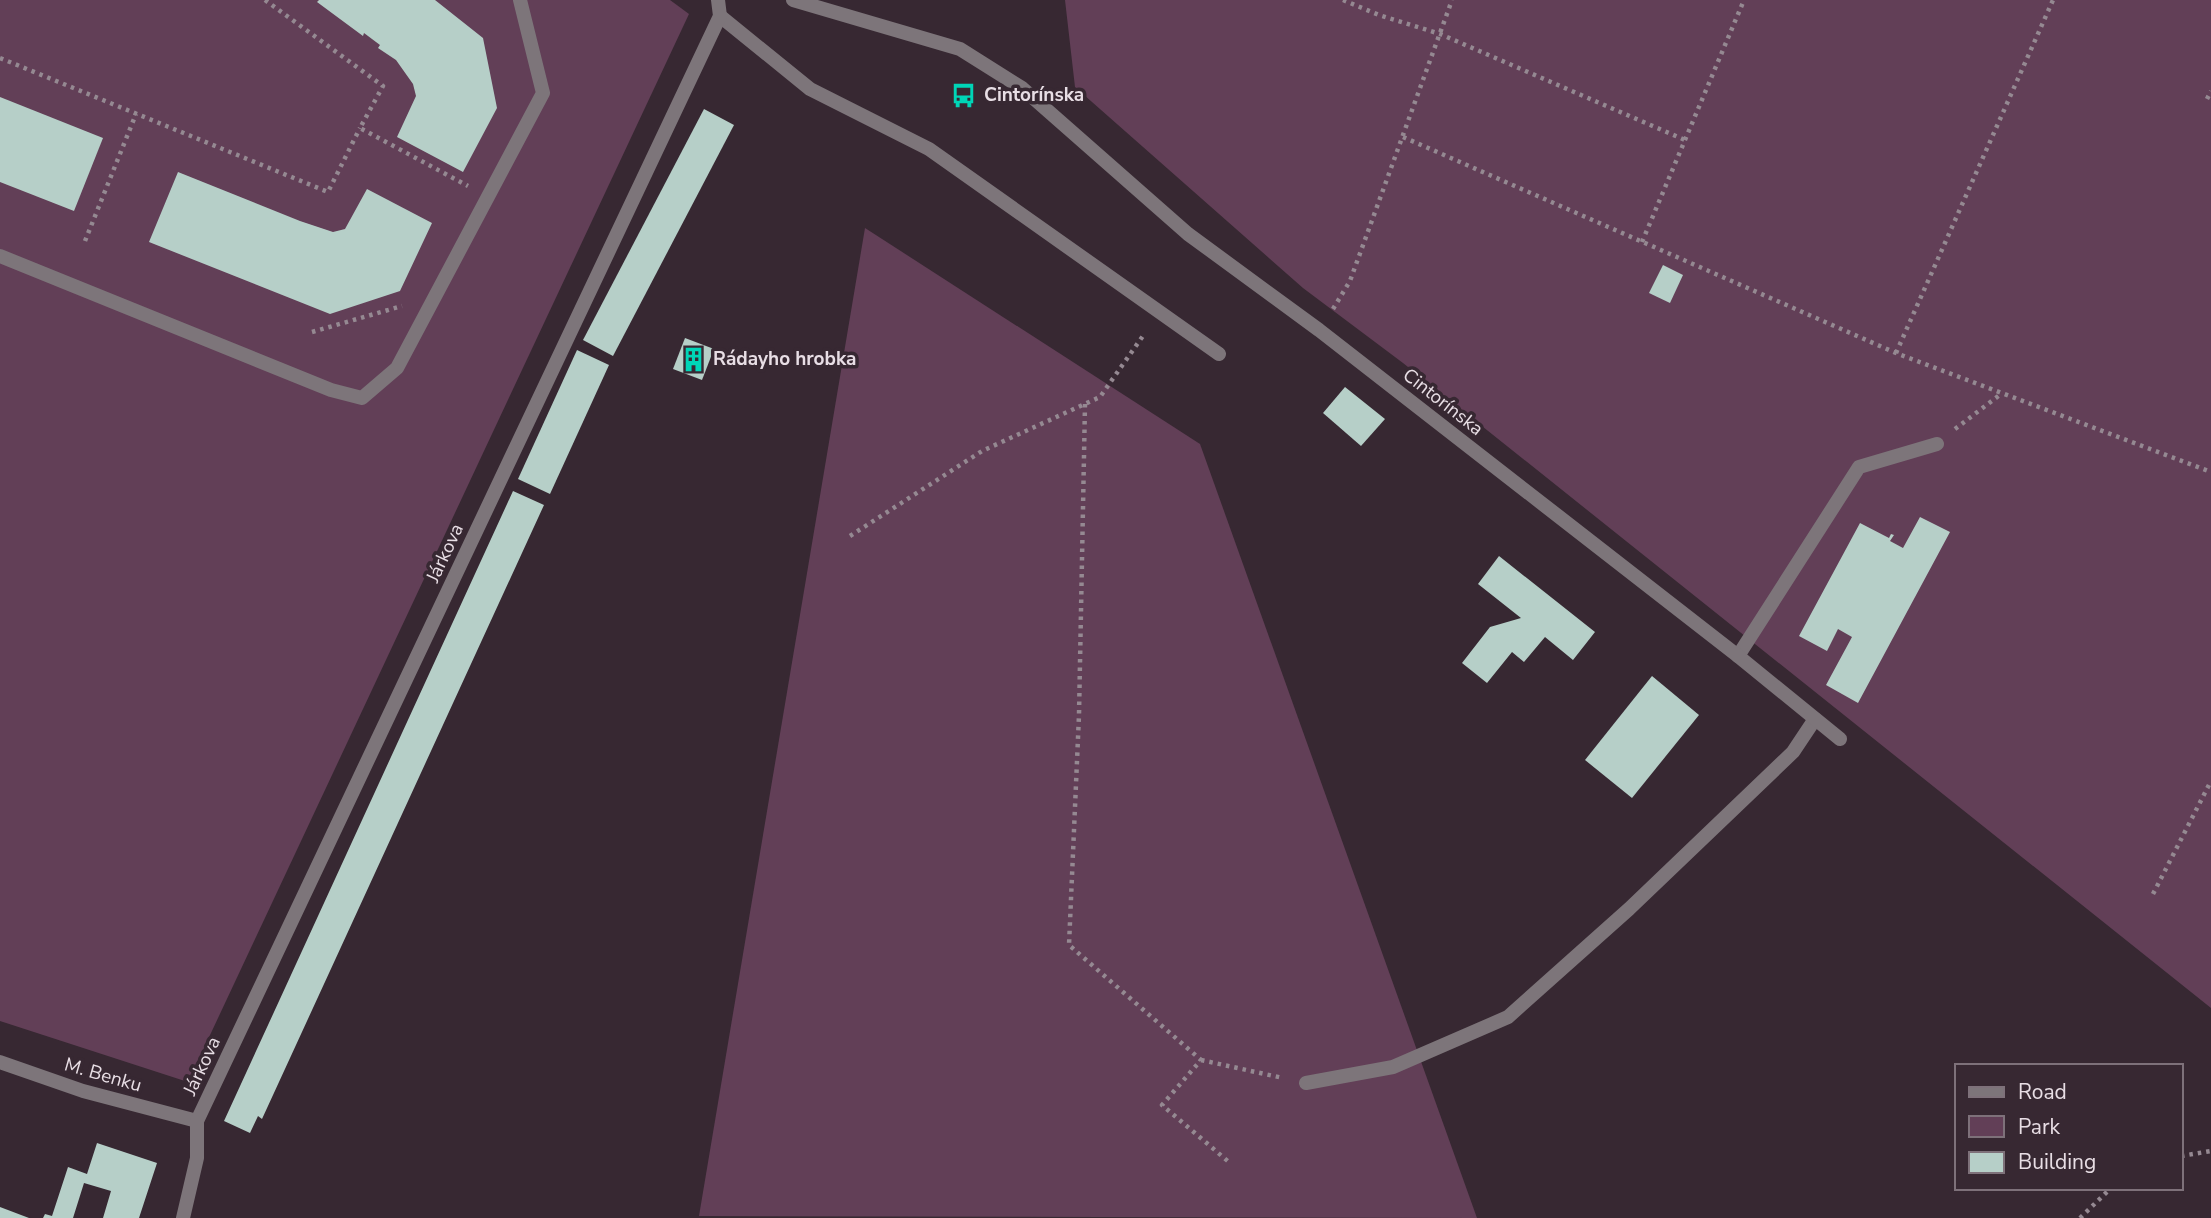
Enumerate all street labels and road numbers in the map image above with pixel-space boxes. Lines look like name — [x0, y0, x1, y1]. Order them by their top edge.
street label: Cintorínska — [1397, 362, 1489, 442]
street label: Járkova — [420, 519, 470, 588]
street label: Járkova — [177, 1032, 227, 1101]
street label: M. Benku — [61, 1052, 145, 1098]

